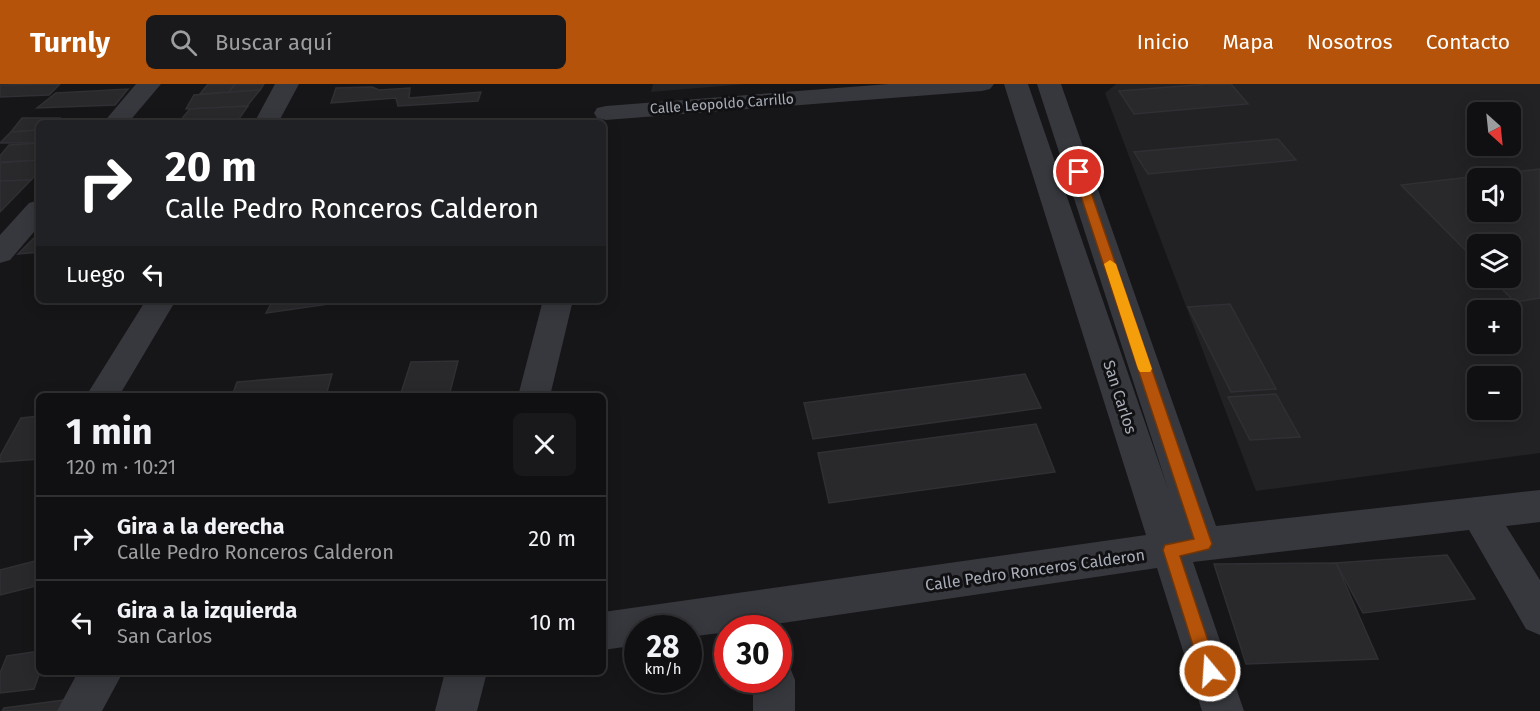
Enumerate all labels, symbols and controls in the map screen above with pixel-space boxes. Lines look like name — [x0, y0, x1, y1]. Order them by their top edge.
search box — [146, 15, 566, 69]
text: Turnly — [30, 26, 110, 59]
icon: search — [167, 26, 200, 59]
text: Buscar aquí — [215, 29, 332, 56]
text: Inicio — [1137, 29, 1189, 55]
text: Mapa — [1222, 29, 1274, 55]
text: Nosotros — [1307, 29, 1393, 55]
text: Contacto — [1426, 29, 1510, 55]
street label: Calle Leopoldo Carrillo — [649, 90, 795, 118]
north arrow — [1467, 102, 1521, 156]
map controls — [1467, 102, 1521, 420]
text: 20 m — [165, 142, 257, 192]
icon: right — [66, 144, 144, 222]
pin — [1053, 146, 1104, 197]
icon: arrive — [1062, 155, 1095, 188]
button: sound — [1467, 168, 1521, 222]
text: Calle Pedro Ronceros Calderon — [165, 193, 539, 225]
button: layers — [1467, 234, 1521, 288]
icon: left — [137, 258, 170, 291]
text: Luego — [66, 261, 125, 288]
button: + — [1467, 300, 1521, 354]
street label: San Carlos — [1099, 358, 1141, 436]
button: − — [1467, 366, 1521, 420]
text: 1 min — [66, 410, 153, 454]
button: close — [513, 413, 576, 476]
text: 120 m · 10:21 — [66, 455, 176, 479]
text: Gira a la derecha — [117, 513, 285, 540]
icon: right — [66, 522, 99, 555]
text: 20 m — [528, 525, 576, 552]
text: Calle Pedro Ronceros Calderon — [117, 540, 394, 564]
street label: Calle Pedro Ronceros Calderon — [924, 545, 1146, 595]
text: Gira a la izquierda — [117, 597, 297, 624]
icon: left — [66, 606, 99, 639]
text: 10 m — [530, 609, 576, 636]
speed limit sign: 30 — [714, 615, 792, 693]
text: San Carlos — [117, 624, 212, 648]
text: 28 — [647, 629, 679, 665]
position arrow — [1178, 639, 1242, 703]
text: km/h — [644, 660, 682, 678]

